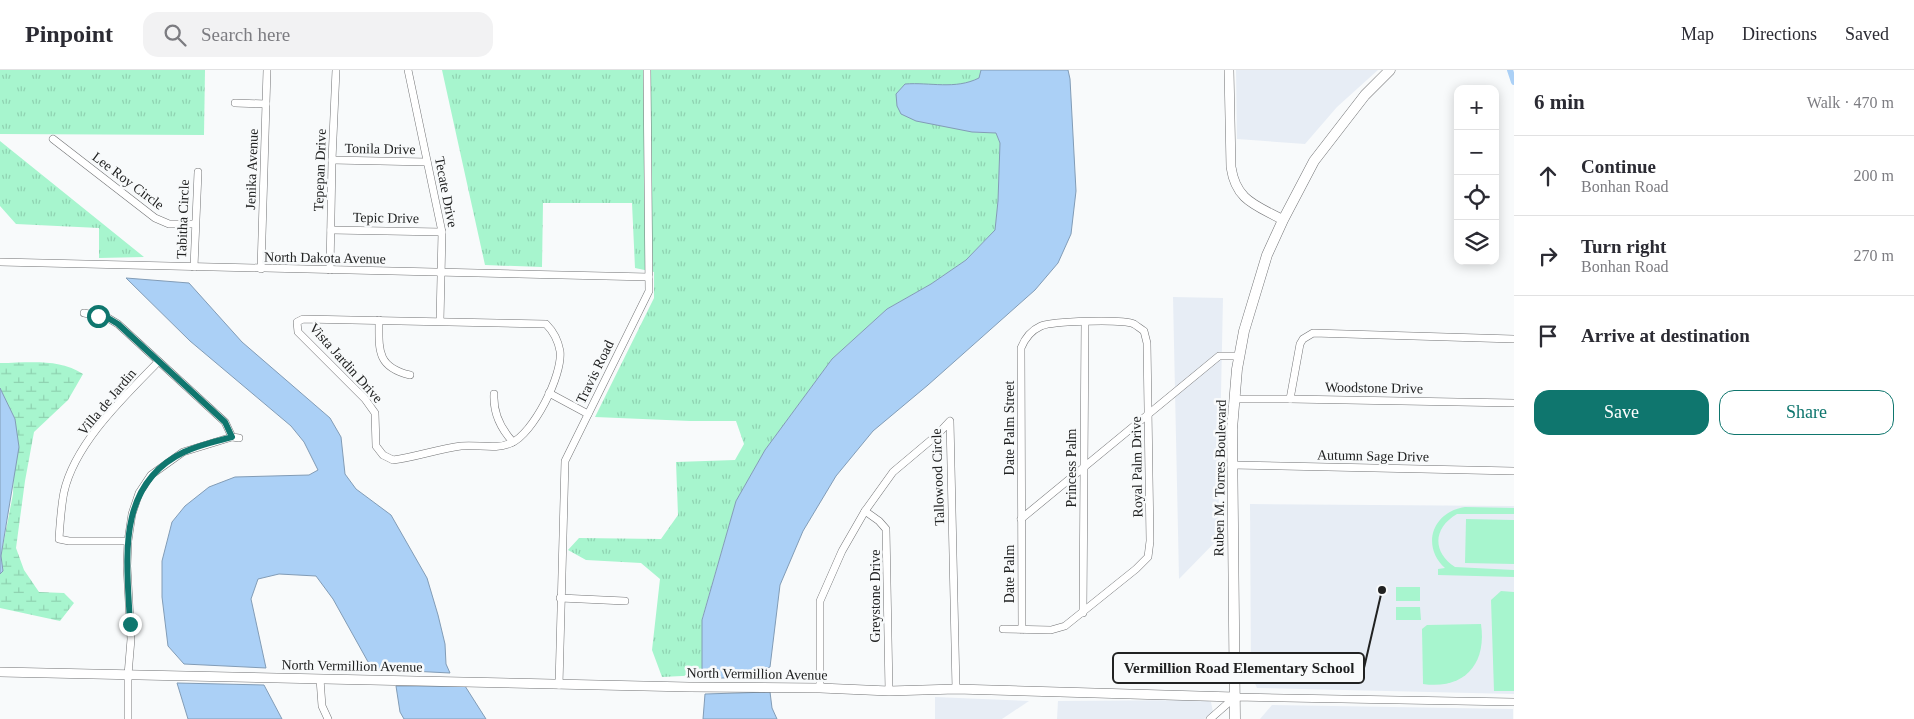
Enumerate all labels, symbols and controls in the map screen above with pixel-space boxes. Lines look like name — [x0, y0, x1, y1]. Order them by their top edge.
search box — [143, 12, 493, 57]
text: Pinpoint — [25, 21, 113, 47]
icon: search — [161, 21, 189, 49]
text: Search here — [201, 24, 290, 45]
text: Map — [1681, 24, 1714, 44]
text: Directions — [1742, 24, 1817, 44]
text: Saved — [1845, 24, 1889, 44]
map controls — [1454, 85, 1499, 265]
button: + — [1454, 85, 1499, 130]
text: 6 min — [1534, 90, 1585, 114]
text: Walk · 470 m — [1807, 94, 1894, 111]
street label: Jenika Avenue — [243, 128, 261, 210]
street label: Tepepan Drive — [311, 128, 329, 212]
button: − — [1454, 130, 1499, 175]
street label: Tonila Drive — [344, 141, 416, 157]
street label: Lee Roy Circle — [89, 149, 167, 213]
street label: Tecate Drive — [432, 155, 460, 229]
text: Continue — [1581, 156, 1656, 177]
icon: ahead — [1534, 162, 1562, 190]
text: 200 m — [1854, 167, 1894, 184]
button: locate — [1454, 175, 1499, 220]
text: Bonhan Road — [1581, 178, 1669, 195]
street label: Tabitha Circle — [174, 179, 192, 259]
street label: Tepic Drive — [353, 210, 419, 226]
button: layers — [1454, 220, 1499, 265]
text: Turn right — [1581, 236, 1666, 257]
icon: right — [1534, 242, 1562, 270]
text: 270 m — [1854, 247, 1894, 264]
street label: North Dakota Avenue — [264, 249, 386, 267]
text: Bonhan Road — [1581, 258, 1669, 275]
route start — [87, 305, 110, 328]
street label: Vista Jardin Drive — [306, 320, 386, 406]
icon: arrive — [1534, 322, 1562, 350]
text: Arrive at destination — [1581, 325, 1750, 346]
street label: Travis Road — [573, 338, 617, 406]
street label: Villa de Jardin — [75, 366, 139, 438]
street label: Date Palm Street — [1002, 380, 1017, 475]
street label: Woodstone Drive — [1325, 380, 1423, 396]
button: Save — [1534, 390, 1709, 435]
button: Share — [1719, 390, 1894, 435]
street label: Ruben M. Torres Boulevard — [1211, 400, 1229, 556]
street label: Royal Palm Drive — [1129, 416, 1145, 518]
street label: Tallowood Circle — [929, 428, 947, 526]
street label: Princess Palm — [1064, 428, 1079, 507]
street label: Autumn Sage Drive — [1317, 448, 1429, 464]
street label: Date Palm — [1002, 545, 1017, 603]
street label: Greystone Drive — [868, 550, 883, 642]
route end — [119, 613, 142, 636]
callout: Vermillion Road Elementary School — [1113, 653, 1364, 683]
street label: North Vermillion Avenue — [281, 657, 423, 675]
text: Vermillion Road Elementary School — [1124, 660, 1354, 676]
street label: North Vermillion Avenue — [686, 665, 828, 683]

